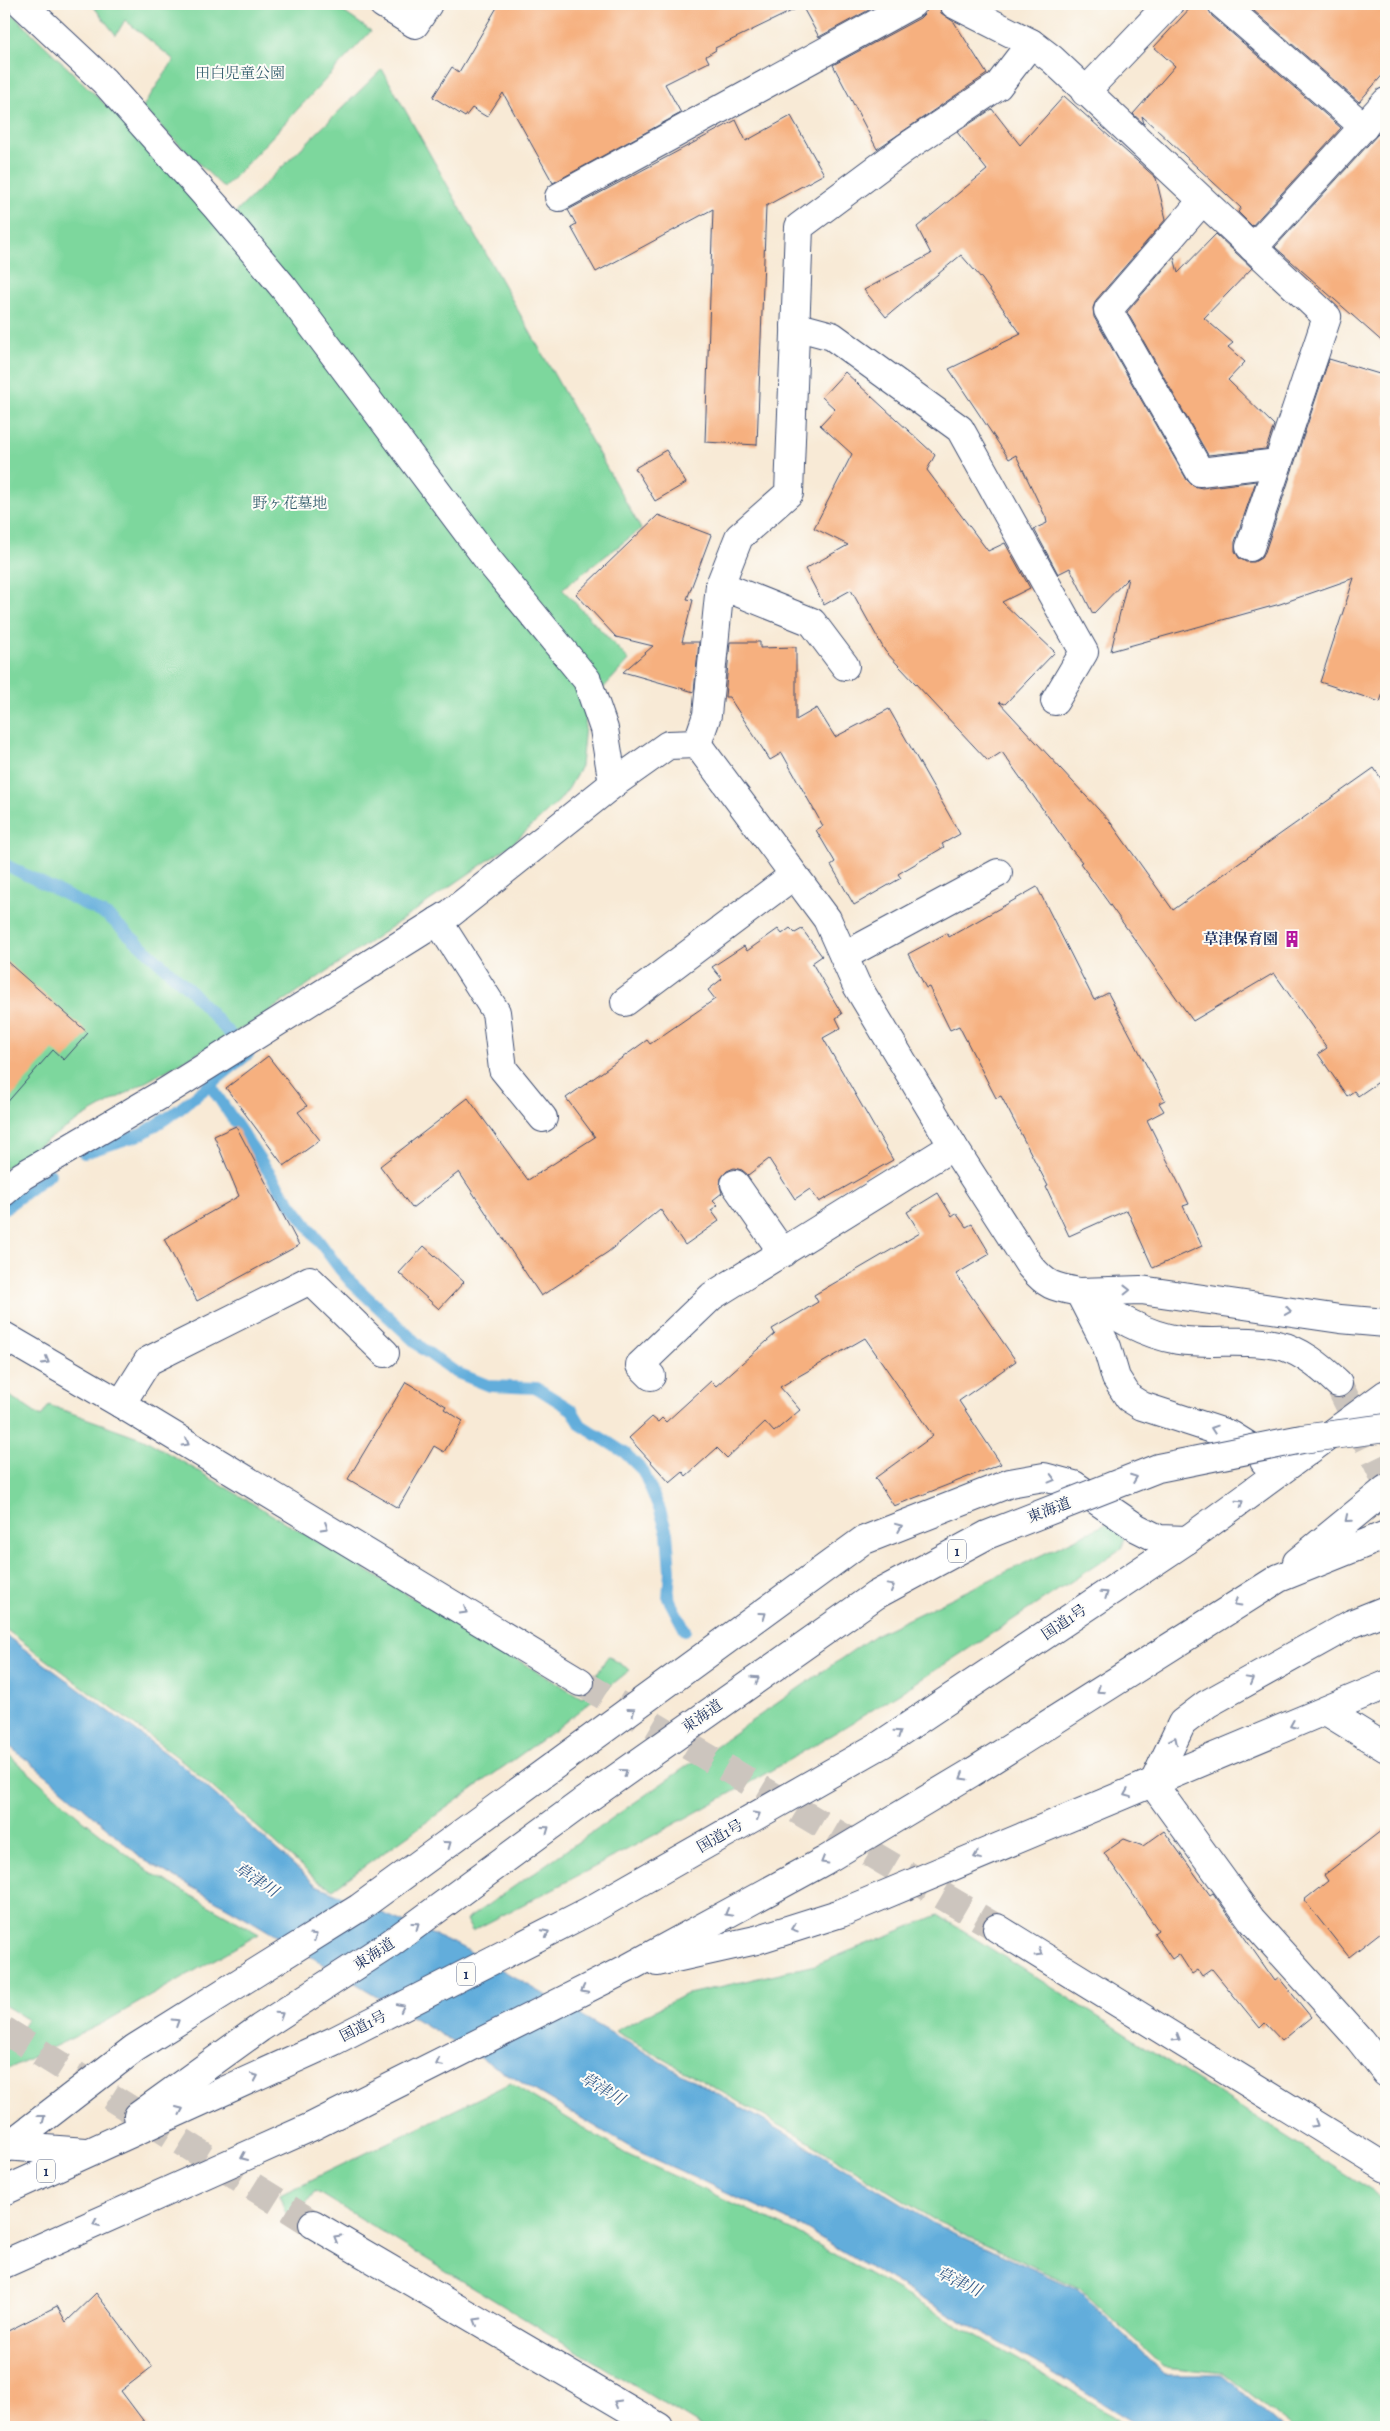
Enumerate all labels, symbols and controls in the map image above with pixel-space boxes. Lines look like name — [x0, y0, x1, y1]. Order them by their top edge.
park label: 田白児童公園 — [195, 63, 285, 83]
park label: 野ヶ花墓地 — [252, 493, 328, 513]
place label: 草津保育園 — [1203, 929, 1278, 949]
building icon: 草津保育園 — [1282, 929, 1302, 949]
one-way arrow — [1124, 1285, 1132, 1296]
one-way arrow — [1284, 1306, 1293, 1316]
one-way arrow — [40, 1354, 49, 1364]
one-way arrow — [1210, 1425, 1218, 1435]
one-way arrow — [180, 1437, 189, 1447]
one-way arrow — [1048, 1473, 1056, 1484]
one-way arrow — [1129, 1473, 1138, 1484]
street label: 東海道 — [1024, 1493, 1074, 1527]
one-way arrow — [1234, 1499, 1243, 1509]
one-way arrow — [1345, 1514, 1354, 1523]
one-way arrow — [319, 1521, 328, 1531]
one-way arrow — [894, 1523, 903, 1533]
road number: 1 — [948, 1540, 966, 1562]
one-way arrow — [885, 1583, 894, 1593]
one-way arrow — [1100, 1591, 1109, 1600]
one-way arrow — [1234, 1596, 1243, 1606]
street label: 国道1号 — [1038, 1600, 1090, 1644]
one-way arrow — [458, 1605, 467, 1615]
one-way arrow — [757, 1612, 766, 1620]
one-way arrow — [751, 1676, 760, 1685]
one-way arrow — [1244, 1676, 1253, 1686]
one-way arrow — [1097, 1684, 1106, 1693]
street label: 東海道 — [678, 1695, 726, 1737]
one-way arrow — [626, 1708, 636, 1717]
one-way arrow — [1289, 1718, 1298, 1729]
one-way arrow — [892, 1730, 901, 1740]
one-way arrow — [1167, 1736, 1178, 1745]
one-way arrow — [618, 1770, 627, 1778]
one-way arrow — [960, 1771, 969, 1781]
one-way arrow — [1123, 1788, 1132, 1798]
one-way arrow — [752, 1811, 761, 1821]
street label: 国道1号 — [693, 1815, 747, 1857]
one-way arrow — [541, 1826, 550, 1835]
one-way arrow — [442, 1841, 452, 1850]
one-way arrow — [973, 1850, 982, 1861]
one-way arrow — [820, 1854, 829, 1864]
water label: 草津川 — [230, 1858, 284, 1903]
one-way arrow — [724, 1907, 733, 1917]
one-way arrow — [410, 1922, 419, 1931]
one-way arrow — [791, 1922, 799, 1932]
one-way arrow — [541, 1929, 550, 1939]
one-way arrow — [308, 1933, 317, 1942]
street label: 東海道 — [350, 1933, 398, 1975]
one-way arrow — [1033, 1947, 1042, 1957]
road number: 1 — [457, 1962, 475, 1986]
one-way arrow — [580, 1984, 589, 1994]
one-way arrow — [396, 2003, 405, 2013]
street label: 国道1号 — [336, 2006, 390, 2046]
one-way arrow — [275, 2011, 284, 2021]
one-way arrow — [171, 2018, 180, 2028]
one-way arrow — [1172, 2032, 1181, 2042]
one-way arrow — [435, 2057, 444, 2067]
water label: 草津川 — [576, 2067, 630, 2112]
one-way arrow — [250, 2072, 259, 2083]
one-way arrow — [175, 2106, 184, 2117]
one-way arrow — [36, 2116, 45, 2124]
one-way arrow — [1310, 2117, 1319, 2127]
one-way arrow — [240, 2150, 249, 2161]
road number: 1 — [37, 2160, 55, 2182]
one-way arrow — [92, 2216, 101, 2227]
one-way arrow — [333, 2235, 342, 2245]
water label: 草津川 — [932, 2262, 987, 2303]
one-way arrow — [474, 2317, 483, 2327]
one-way arrow — [614, 2399, 623, 2409]

